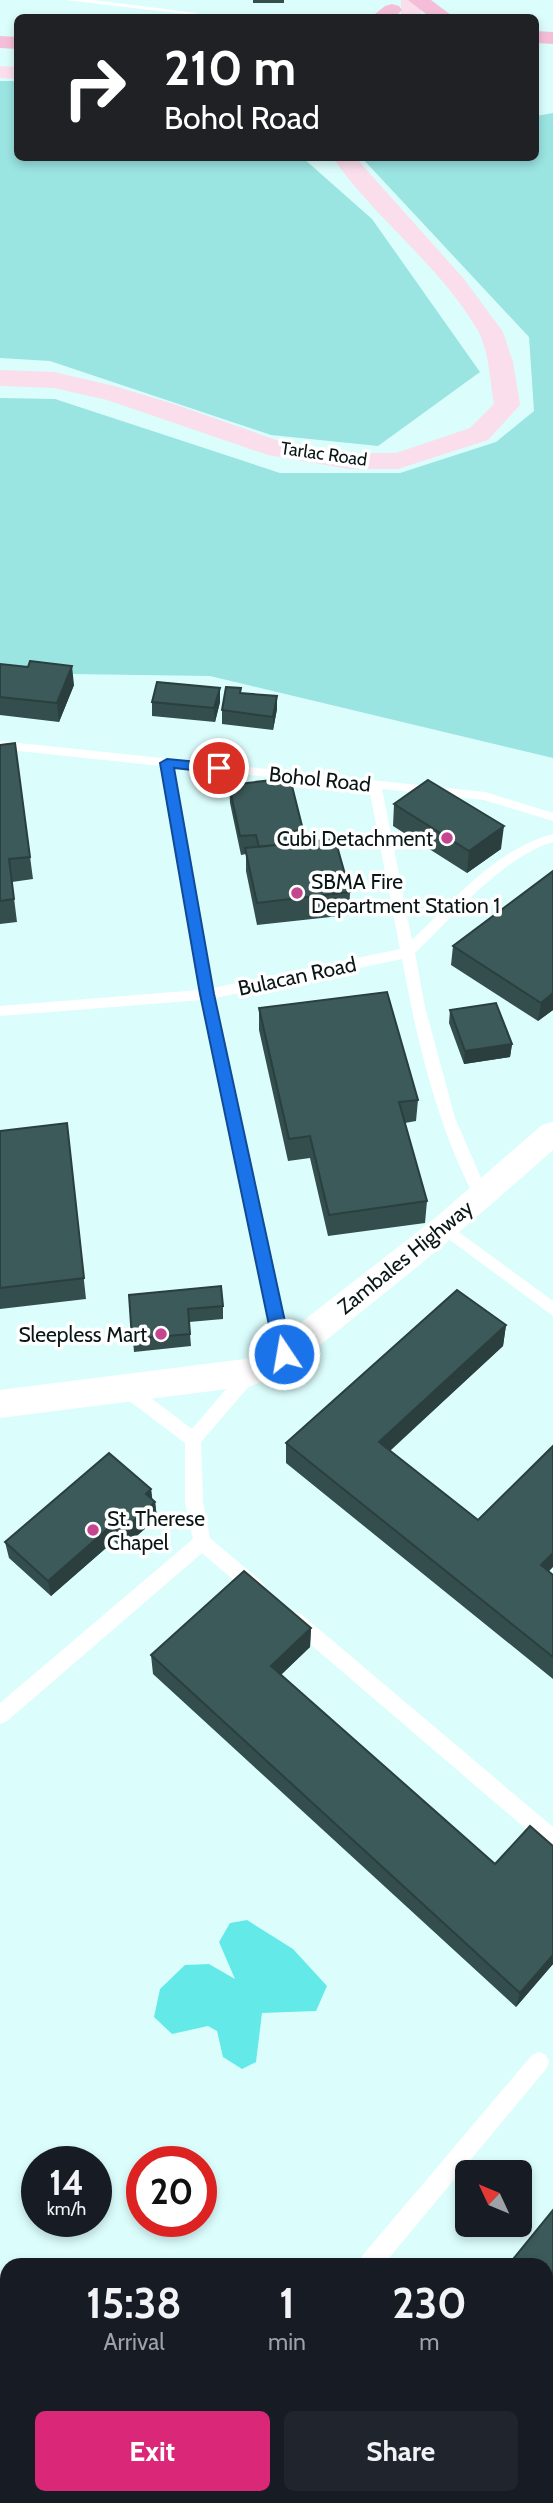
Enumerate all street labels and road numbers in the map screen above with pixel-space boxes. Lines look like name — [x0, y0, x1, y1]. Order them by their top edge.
street label: Tarlac Road — [279, 437, 369, 471]
street label: Bohol Road — [268, 761, 372, 797]
street label: Bulacan Road — [236, 951, 358, 1001]
street label: Zambales Highway — [332, 1195, 478, 1319]

